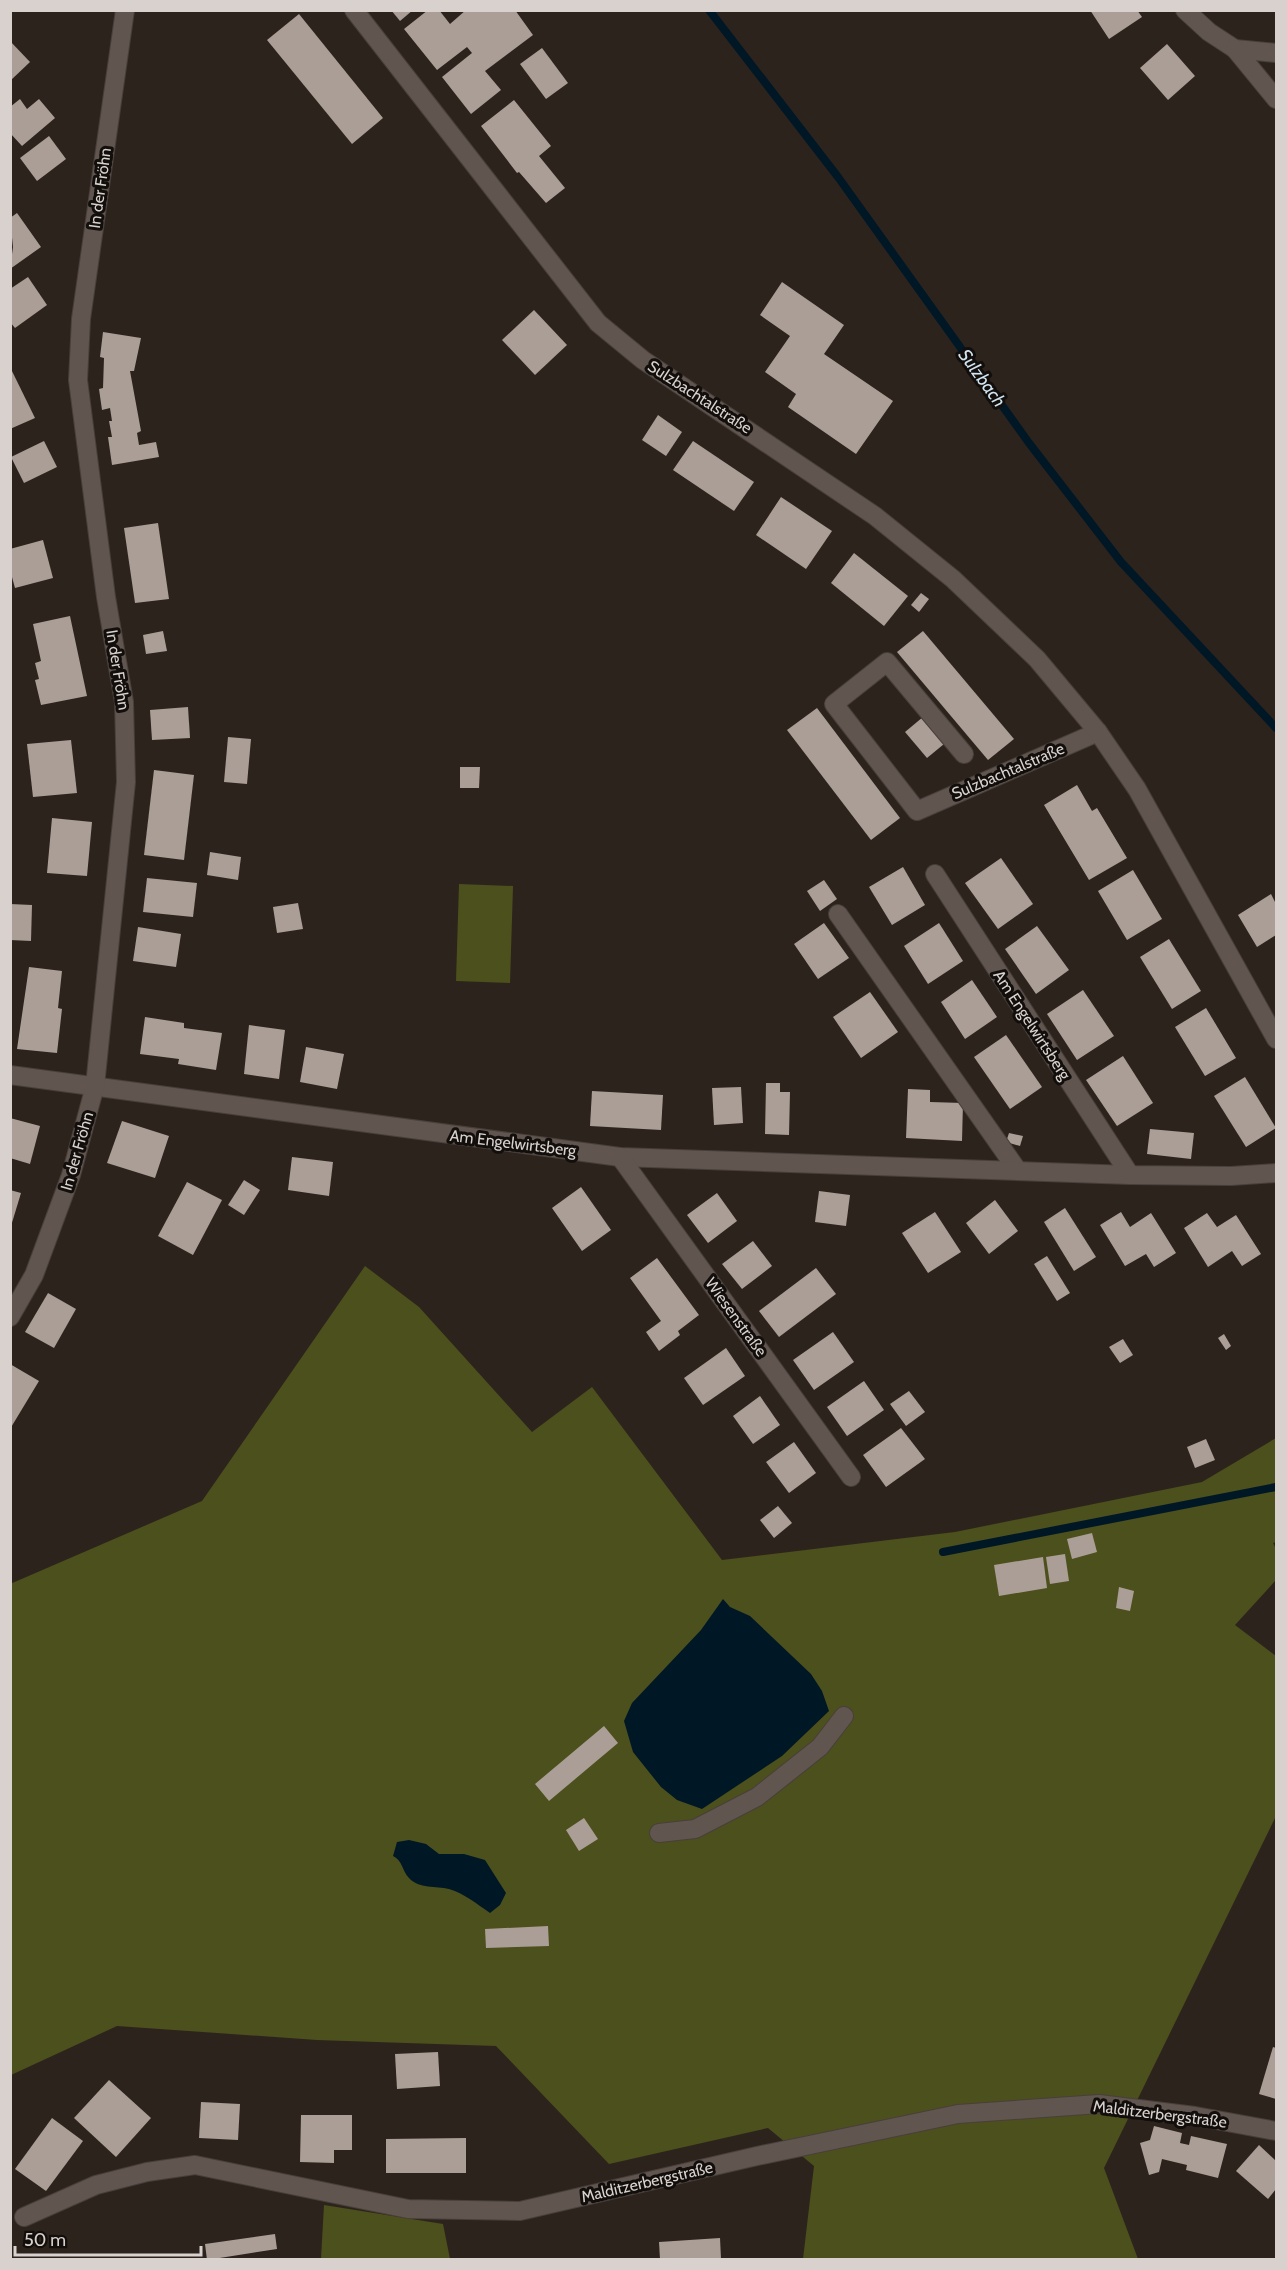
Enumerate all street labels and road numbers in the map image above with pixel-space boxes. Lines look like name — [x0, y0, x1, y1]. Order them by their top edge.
street label: In der Fröhn — [85, 146, 115, 229]
street label: Sulzbachtalstraße — [644, 356, 756, 438]
street label: In der Fröhn — [102, 628, 134, 712]
street label: Sulzbachtalstraße — [949, 739, 1067, 803]
street label: Am Engelwirtsberg — [989, 967, 1075, 1084]
street label: In der Fröhn — [57, 1109, 97, 1193]
street label: Am Engelwirtsberg — [449, 1126, 578, 1160]
street label: Wiesenstraße — [701, 1274, 771, 1360]
street label: Malditzerbergstraße — [1092, 2096, 1228, 2132]
street label: Malditzerbergstraße — [579, 2158, 715, 2206]

